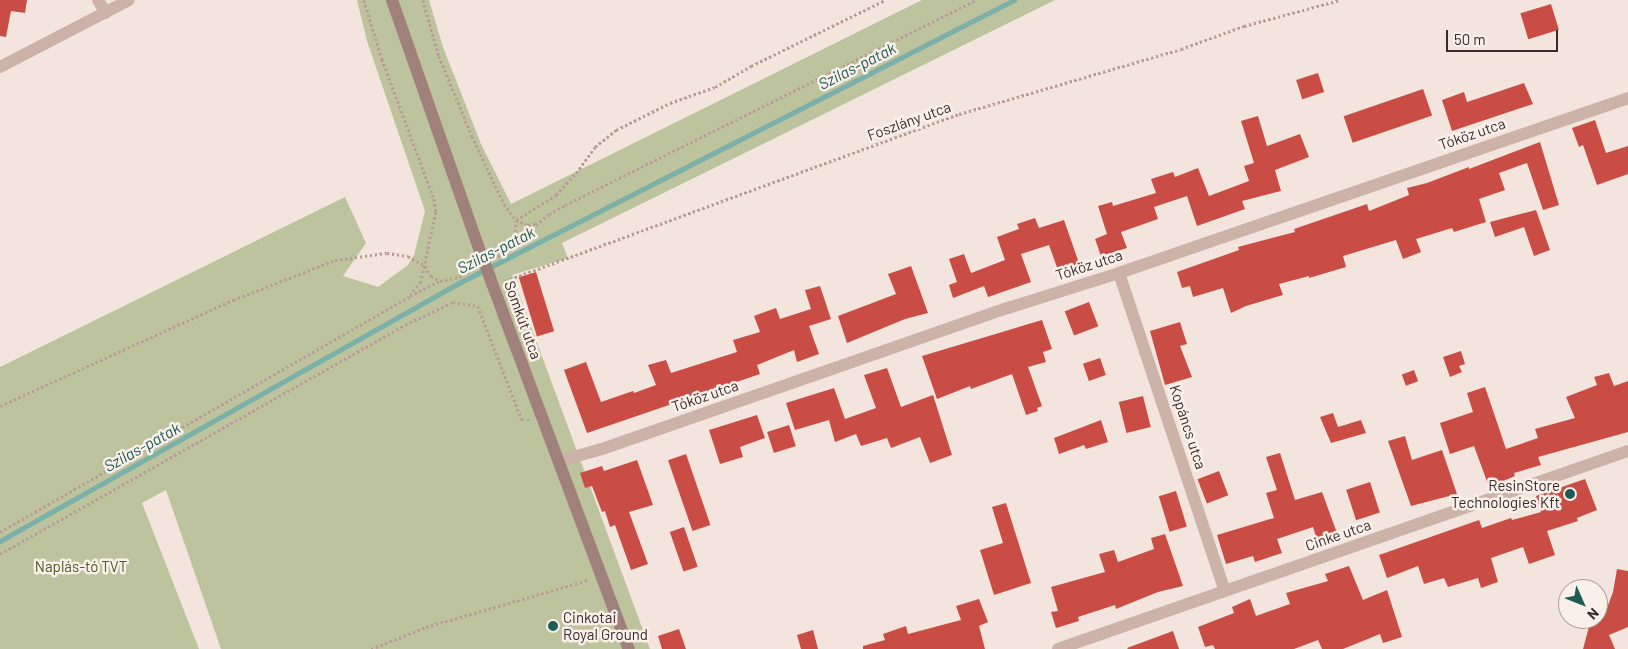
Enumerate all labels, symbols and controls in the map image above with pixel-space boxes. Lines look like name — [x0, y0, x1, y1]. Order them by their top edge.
scale bar — [1448, 20, 1560, 52]
text: 50 m — [1454, 30, 1486, 48]
water label: Szilas-patak — [815, 38, 899, 94]
street label: Foszlány utca — [865, 98, 953, 144]
street label: Tóköz utca — [1436, 114, 1508, 154]
water label: Szilas-patak — [454, 222, 538, 278]
street label: Tóköz utca — [1053, 246, 1125, 284]
street label: Somkút utca — [500, 278, 546, 362]
street label: Tóköz utca — [669, 376, 741, 416]
street label: Kopáncs utca — [1166, 382, 1210, 472]
water label: Szilas-patak — [100, 418, 184, 476]
place label: ResinStore Technologies Kft — [1451, 476, 1560, 511]
marker: ResinStore Technologies Kft — [1564, 488, 1576, 500]
street label: Cinke utca — [1303, 515, 1373, 555]
park label: Naplás-tó TVT — [35, 558, 127, 576]
north arrow — [1558, 579, 1608, 629]
text: N — [1584, 605, 1603, 623]
place label: Cinkotai Royal Ground — [563, 608, 648, 643]
marker: Cinkotai Royal Ground — [547, 620, 559, 632]

